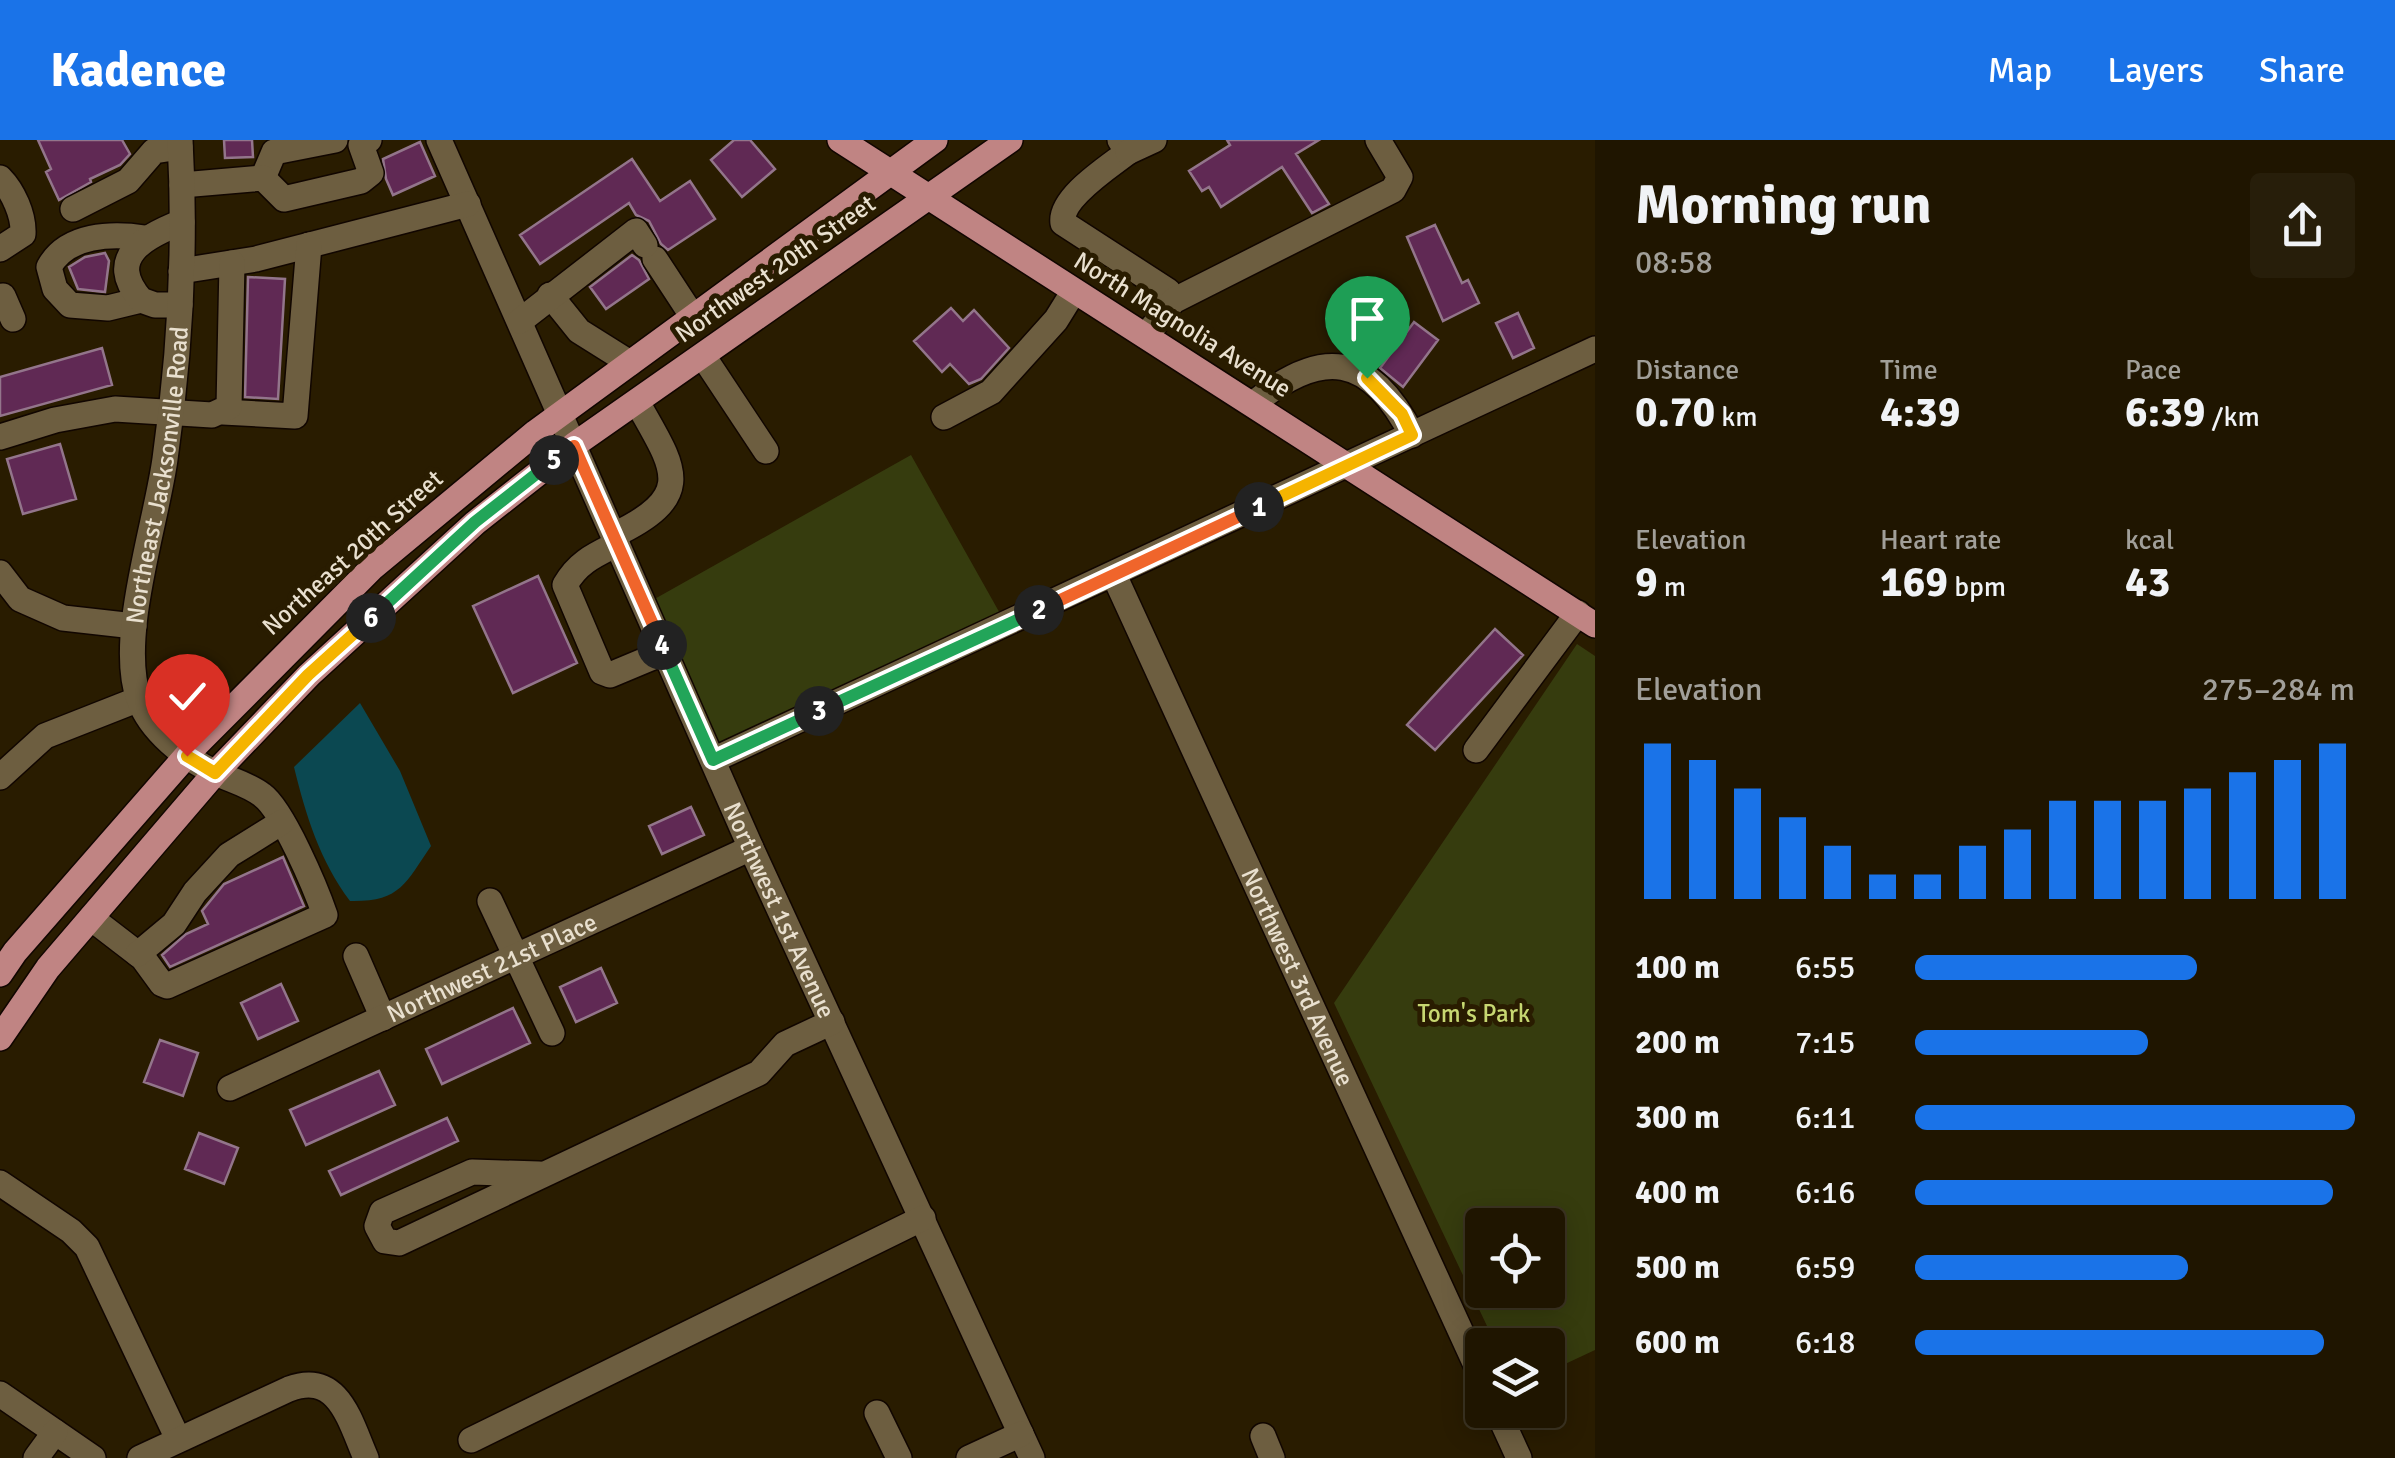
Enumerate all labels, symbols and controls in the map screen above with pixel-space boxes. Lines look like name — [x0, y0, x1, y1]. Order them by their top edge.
text: Kadence — [50, 41, 226, 100]
text: Map — [1988, 49, 2052, 92]
text: Layers — [2107, 49, 2204, 92]
text: Share — [2259, 49, 2345, 92]
text: Morning run — [1635, 171, 1932, 239]
button: share — [2250, 173, 2355, 278]
street label: Northwest 20th Street — [669, 188, 881, 349]
text: 08:58 — [1635, 243, 1713, 282]
street label: North Magnolia Avenue — [1068, 245, 1297, 404]
pin — [1325, 276, 1410, 379]
icon: arrive — [1340, 291, 1395, 346]
street label: Northeast Jacksonville Road — [119, 325, 195, 626]
text: Distance — [1635, 353, 1739, 387]
text: Time — [1880, 353, 1938, 387]
text: Pace — [2125, 353, 2181, 387]
text: 0.70 — [1635, 387, 1715, 438]
text: 4:39 — [1880, 387, 1960, 438]
text: 6:39 — [2125, 387, 2205, 438]
text: km — [1715, 400, 1758, 434]
text: /km — [2205, 400, 2260, 434]
pin: 5 — [529, 435, 579, 485]
text: 5 — [546, 443, 562, 477]
street label: Northeast 20th Street — [256, 463, 449, 642]
pin: 1 — [1234, 482, 1284, 532]
text: 1 — [1251, 490, 1267, 524]
text: Elevation — [1635, 523, 1747, 557]
text: Heart rate — [1880, 523, 2002, 557]
text: kcal — [2125, 523, 2174, 557]
text: 9 — [1635, 557, 1658, 608]
text: 169 — [1880, 557, 1948, 608]
text: 43 — [2125, 557, 2170, 608]
text: m — [1658, 570, 1686, 604]
text: bpm — [1948, 570, 2006, 604]
pin: 2 — [1014, 585, 1064, 635]
pin: 6 — [346, 593, 396, 643]
text: 2 — [1031, 593, 1047, 627]
text: 6 — [363, 601, 379, 635]
pin: 4 — [637, 620, 687, 670]
text: 4 — [654, 628, 670, 662]
pin — [145, 654, 230, 757]
icon: check — [160, 669, 215, 724]
text: Elevation — [1635, 670, 1762, 709]
text: 275–284 m — [2202, 670, 2355, 709]
pin: 3 — [794, 686, 844, 736]
text: 3 — [811, 694, 827, 728]
street label: Northwest 1st Avenue — [717, 797, 842, 1023]
street label: Northwest 3rd Avenue — [1234, 863, 1361, 1091]
street label: Northwest 21st Place — [382, 906, 602, 1030]
text: 100 m — [1635, 948, 1720, 987]
text: 6:55 — [1795, 948, 1855, 987]
park label: Tom's Park — [1418, 998, 1531, 1029]
text: 200 m — [1635, 1023, 1720, 1062]
text: 7:15 — [1795, 1023, 1855, 1062]
text: 300 m — [1635, 1098, 1720, 1137]
text: 6:11 — [1795, 1098, 1855, 1137]
text: 400 m — [1635, 1173, 1720, 1212]
text: 6:16 — [1795, 1173, 1855, 1212]
map controls — [1465, 1208, 1565, 1428]
button: locate — [1465, 1208, 1565, 1308]
text: 500 m — [1635, 1248, 1720, 1287]
text: 6:59 — [1795, 1248, 1855, 1287]
text: 600 m — [1635, 1323, 1720, 1362]
text: 6:18 — [1795, 1323, 1855, 1362]
button: layers — [1465, 1328, 1565, 1428]

